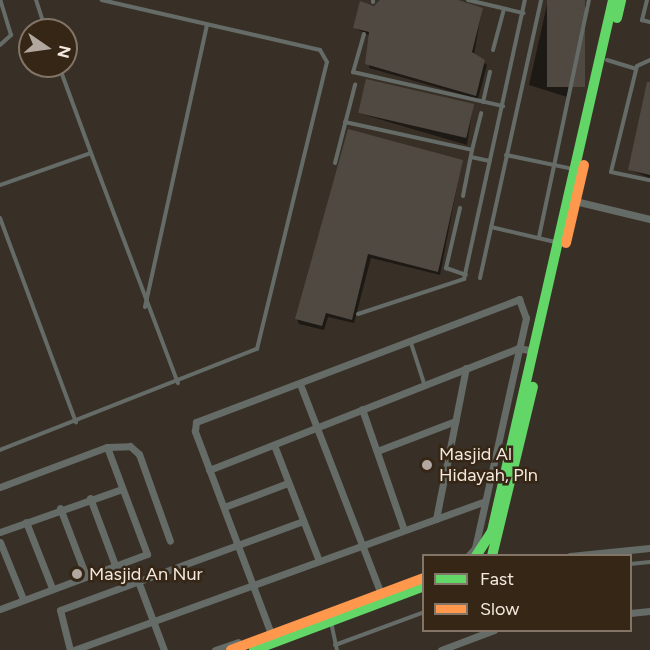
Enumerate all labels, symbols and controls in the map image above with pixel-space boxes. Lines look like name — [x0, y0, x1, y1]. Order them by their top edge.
north arrow — [18, 18, 78, 78]
text: N — [53, 44, 75, 60]
place label: Masjid Al Hidayah, Pln — [439, 444, 538, 486]
marker: Masjid Al Hidayah, Pln — [420, 458, 434, 472]
legend — [422, 554, 632, 632]
place label: Masjid An Nur — [89, 563, 203, 585]
marker: Masjid An Nur — [70, 567, 84, 581]
text: Fast — [480, 568, 514, 590]
text: Slow — [480, 598, 519, 620]

